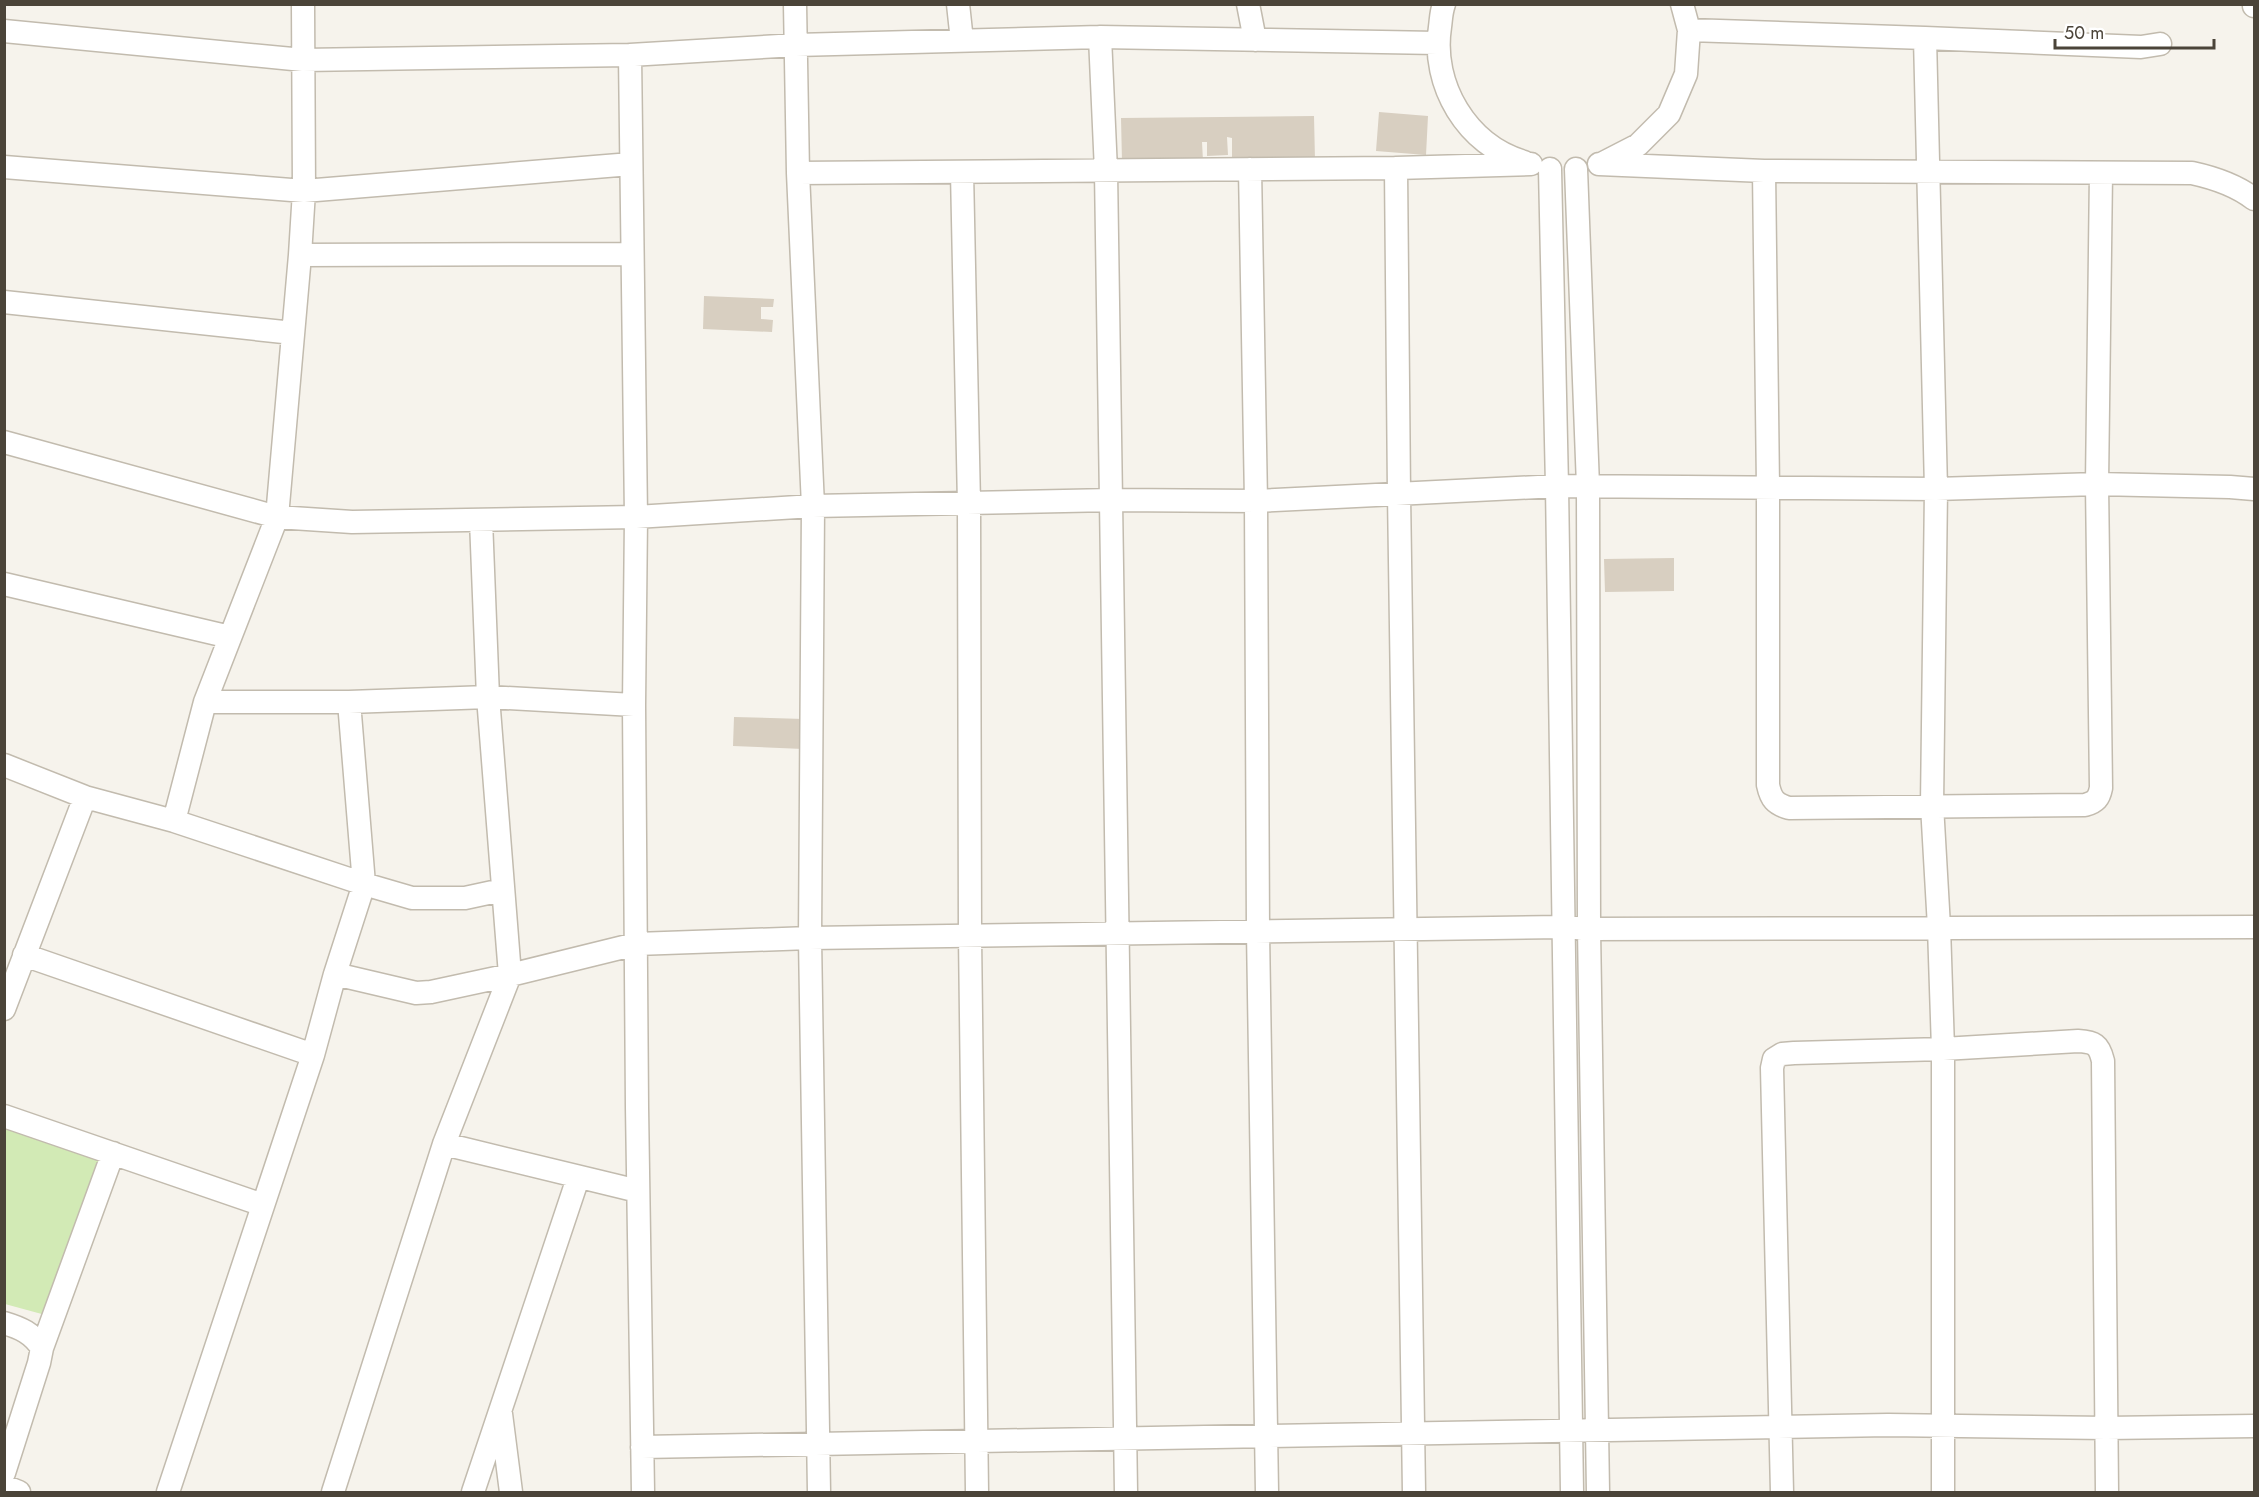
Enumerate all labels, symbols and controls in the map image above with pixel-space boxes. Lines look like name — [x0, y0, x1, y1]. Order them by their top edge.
scale bar — [2055, 12, 2214, 50]
text: 50 m — [2064, 20, 2104, 46]

